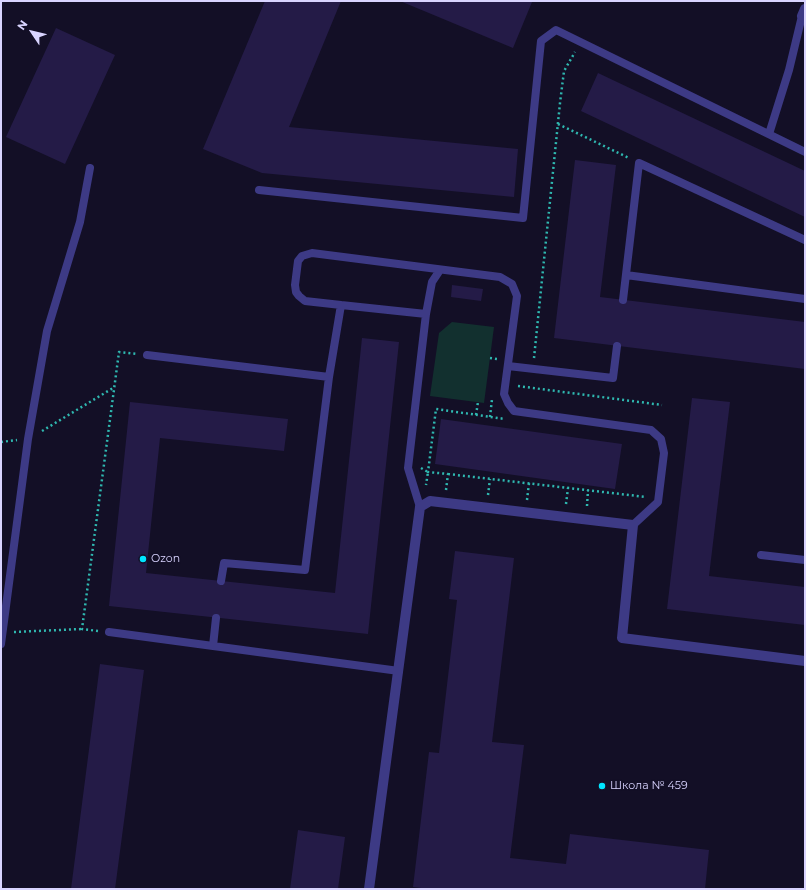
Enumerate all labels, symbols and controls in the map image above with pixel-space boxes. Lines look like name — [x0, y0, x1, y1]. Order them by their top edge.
north arrow — [12, 12, 52, 52]
text: N — [14, 17, 30, 33]
place label: Ozon — [151, 552, 180, 566]
marker: Ozon — [138, 554, 148, 564]
place label: Школа № 459 — [610, 779, 688, 793]
marker: Школа № 459 — [597, 781, 607, 791]

